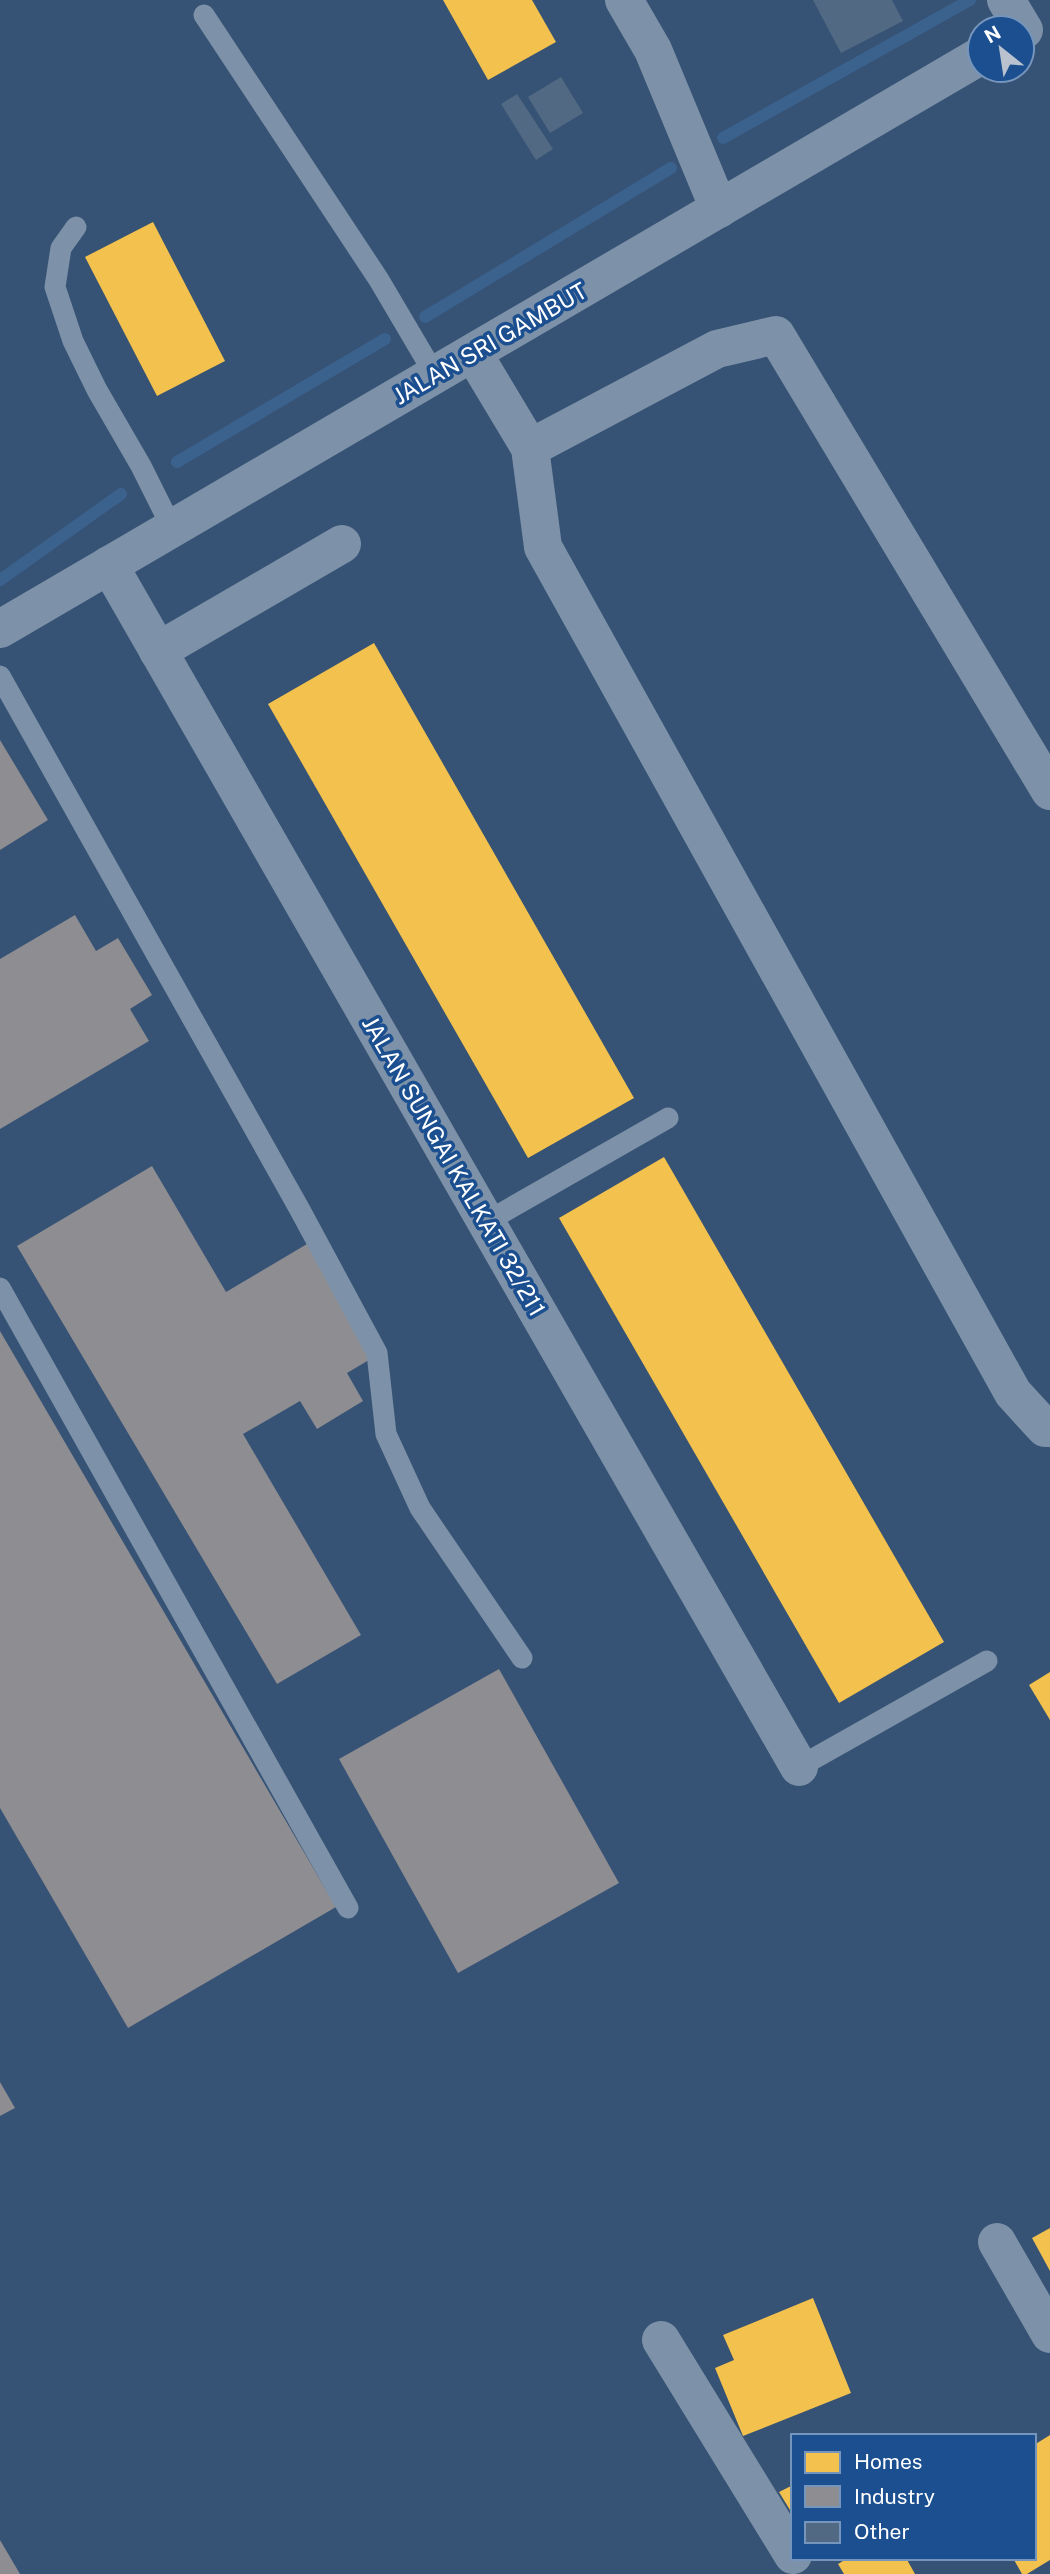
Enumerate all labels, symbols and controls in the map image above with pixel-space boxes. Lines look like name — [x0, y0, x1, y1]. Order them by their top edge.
north arrow — [966, 14, 1036, 84]
text: N — [981, 21, 1004, 48]
street label: JALAN SRI GAMBUT — [388, 276, 592, 409]
street label: JALAN SUNGAI KALKATI 32/211 — [357, 1011, 551, 1321]
legend — [791, 2434, 1036, 2560]
text: Homes — [854, 2449, 922, 2474]
text: Industry — [854, 2484, 935, 2509]
text: Other — [854, 2519, 910, 2544]

